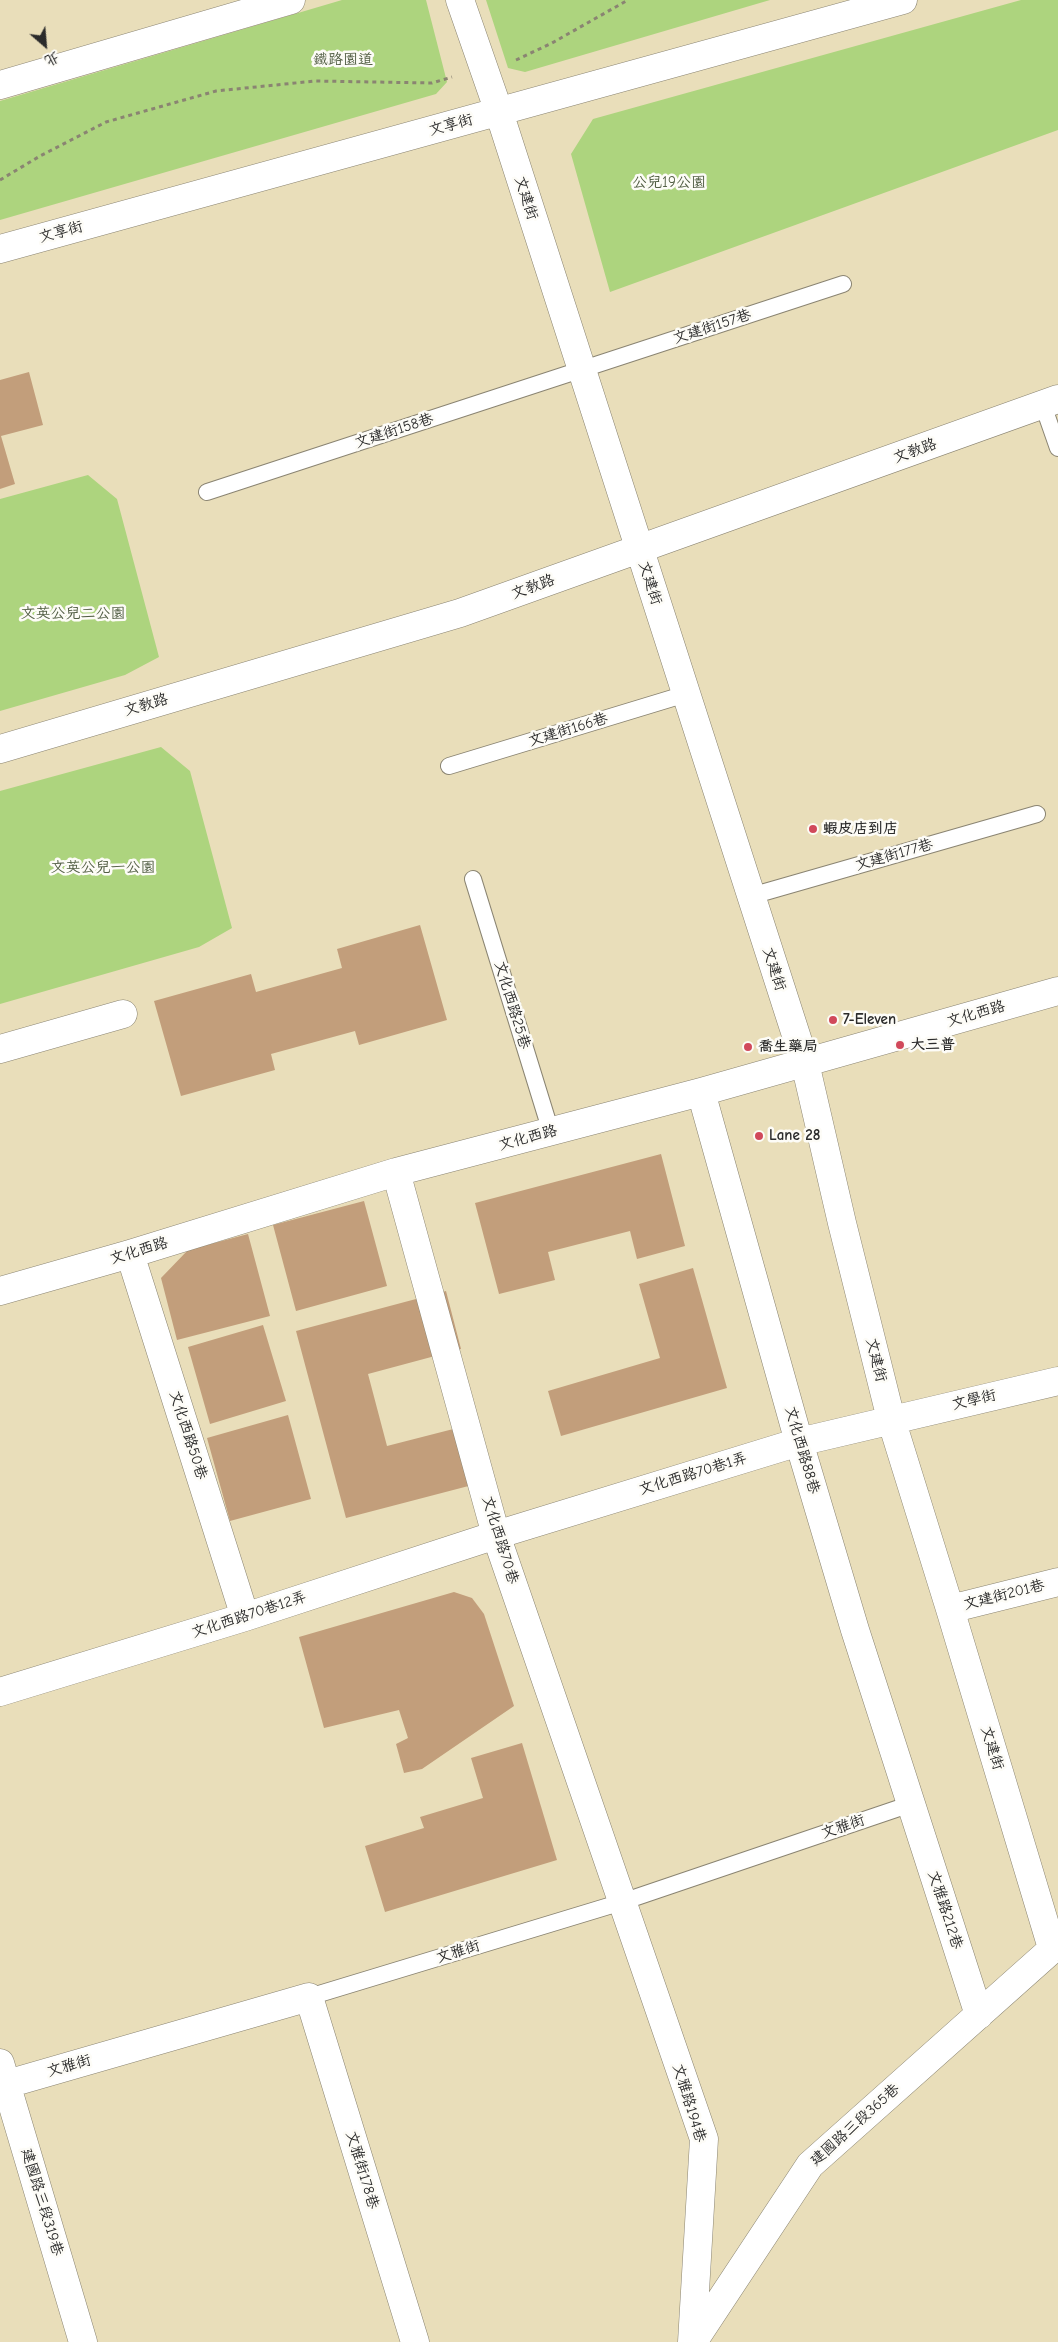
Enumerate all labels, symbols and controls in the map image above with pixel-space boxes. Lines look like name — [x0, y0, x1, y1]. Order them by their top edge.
north arrow — [20, 20, 70, 70]
text: 北 — [42, 48, 62, 70]
park label: 鐵路園道 — [313, 51, 373, 69]
street label: 文享街 — [427, 110, 475, 140]
street label: 文建街 — [510, 174, 542, 222]
park label: 公兒19公園 — [632, 174, 706, 192]
street label: 文享街 — [37, 217, 85, 247]
street label: 文建街157巷 — [671, 306, 753, 348]
street label: 文建街158巷 — [352, 410, 436, 452]
street label: 文教路 — [891, 435, 939, 467]
street label: 文建街 — [634, 559, 666, 607]
street label: 文教路 — [509, 571, 557, 603]
park label: 文英公兒二公園 — [21, 605, 125, 623]
street label: 文教路 — [122, 690, 170, 720]
street label: 文建街166巷 — [526, 709, 610, 751]
place label: 蝦皮店到店 — [823, 820, 898, 838]
marker: 蝦皮店到店 — [807, 823, 819, 835]
street label: 文建街177巷 — [853, 835, 935, 875]
park label: 文英公兒一公園 — [51, 859, 155, 877]
street label: 文建街 — [758, 945, 790, 993]
street label: 文化西路25巷 — [490, 959, 534, 1051]
street label: 文化西路 — [945, 997, 1007, 1031]
place label: 7-Eleven — [843, 1011, 896, 1029]
marker: 7-Eleven — [827, 1014, 839, 1026]
place label: 大三普 — [910, 1036, 955, 1054]
place label: 喬生藥局 — [758, 1038, 818, 1056]
marker: 大三普 — [894, 1039, 906, 1051]
marker: 喬生藥局 — [742, 1041, 754, 1053]
street label: 文化西路 — [497, 1122, 559, 1154]
place label: Lane 28 — [769, 1127, 820, 1145]
marker: Lane 28 — [753, 1130, 765, 1142]
street label: 文化西路 — [108, 1234, 170, 1268]
street label: 文建街 — [862, 1336, 890, 1384]
street label: 文學街 — [950, 1386, 998, 1414]
street label: 文化西路50巷 — [165, 1388, 211, 1482]
street label: 文化西路88巷 — [781, 1404, 823, 1496]
street label: 文化西路70巷1弄 — [637, 1449, 749, 1499]
street label: 文化西路70巷 — [478, 1494, 522, 1586]
street label: 文建街201巷 — [962, 1576, 1046, 1614]
street label: 文化西路70巷12弄 — [189, 1588, 309, 1642]
street label: 文建街 — [977, 1724, 1007, 1772]
street label: 文雅街 — [819, 1811, 867, 1843]
street label: 文雅路212巷 — [924, 1868, 966, 1952]
street label: 文雅街 — [434, 1937, 482, 1967]
street label: 文雅街 — [45, 2051, 93, 2081]
street label: 文雅路194巷 — [669, 2062, 709, 2144]
street label: 建國路三段365巷 — [807, 2080, 903, 2170]
street label: 文雅街178巷 — [342, 2129, 382, 2211]
street label: 建國路三段319巷 — [17, 2146, 67, 2258]

